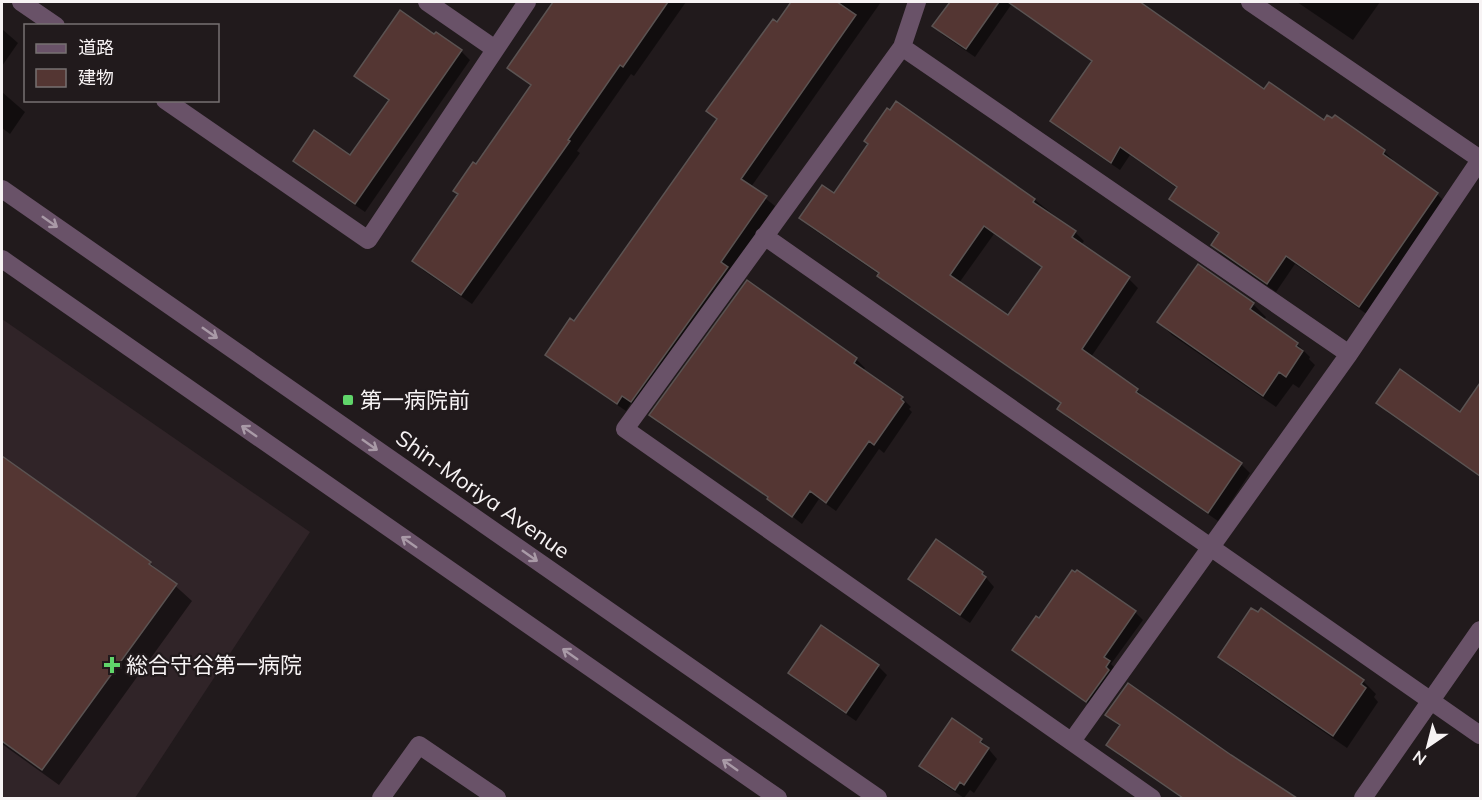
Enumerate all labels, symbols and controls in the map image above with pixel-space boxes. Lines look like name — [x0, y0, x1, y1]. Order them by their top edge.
legend — [24, 24, 219, 102]
text: 道路 — [78, 36, 114, 59]
text: 建物 — [78, 66, 114, 89]
one-way arrow — [41, 216, 57, 228]
one-way arrow — [201, 327, 217, 339]
place label: 第一病院前 — [360, 386, 470, 414]
marker: 第一病院前 — [341, 393, 355, 407]
street label: Shin-Moriya Avenue — [391, 423, 575, 565]
one-way arrow — [242, 425, 258, 437]
one-way arrow — [361, 439, 377, 451]
one-way arrow — [402, 536, 418, 548]
one-way arrow — [521, 550, 537, 562]
one-way arrow — [562, 648, 578, 660]
place label: 総合守谷第一病院 — [126, 651, 302, 679]
marker: 総合守谷第一病院 — [103, 656, 121, 674]
north arrow — [1398, 716, 1458, 776]
text: N — [1409, 747, 1430, 770]
one-way arrow — [722, 759, 738, 771]

